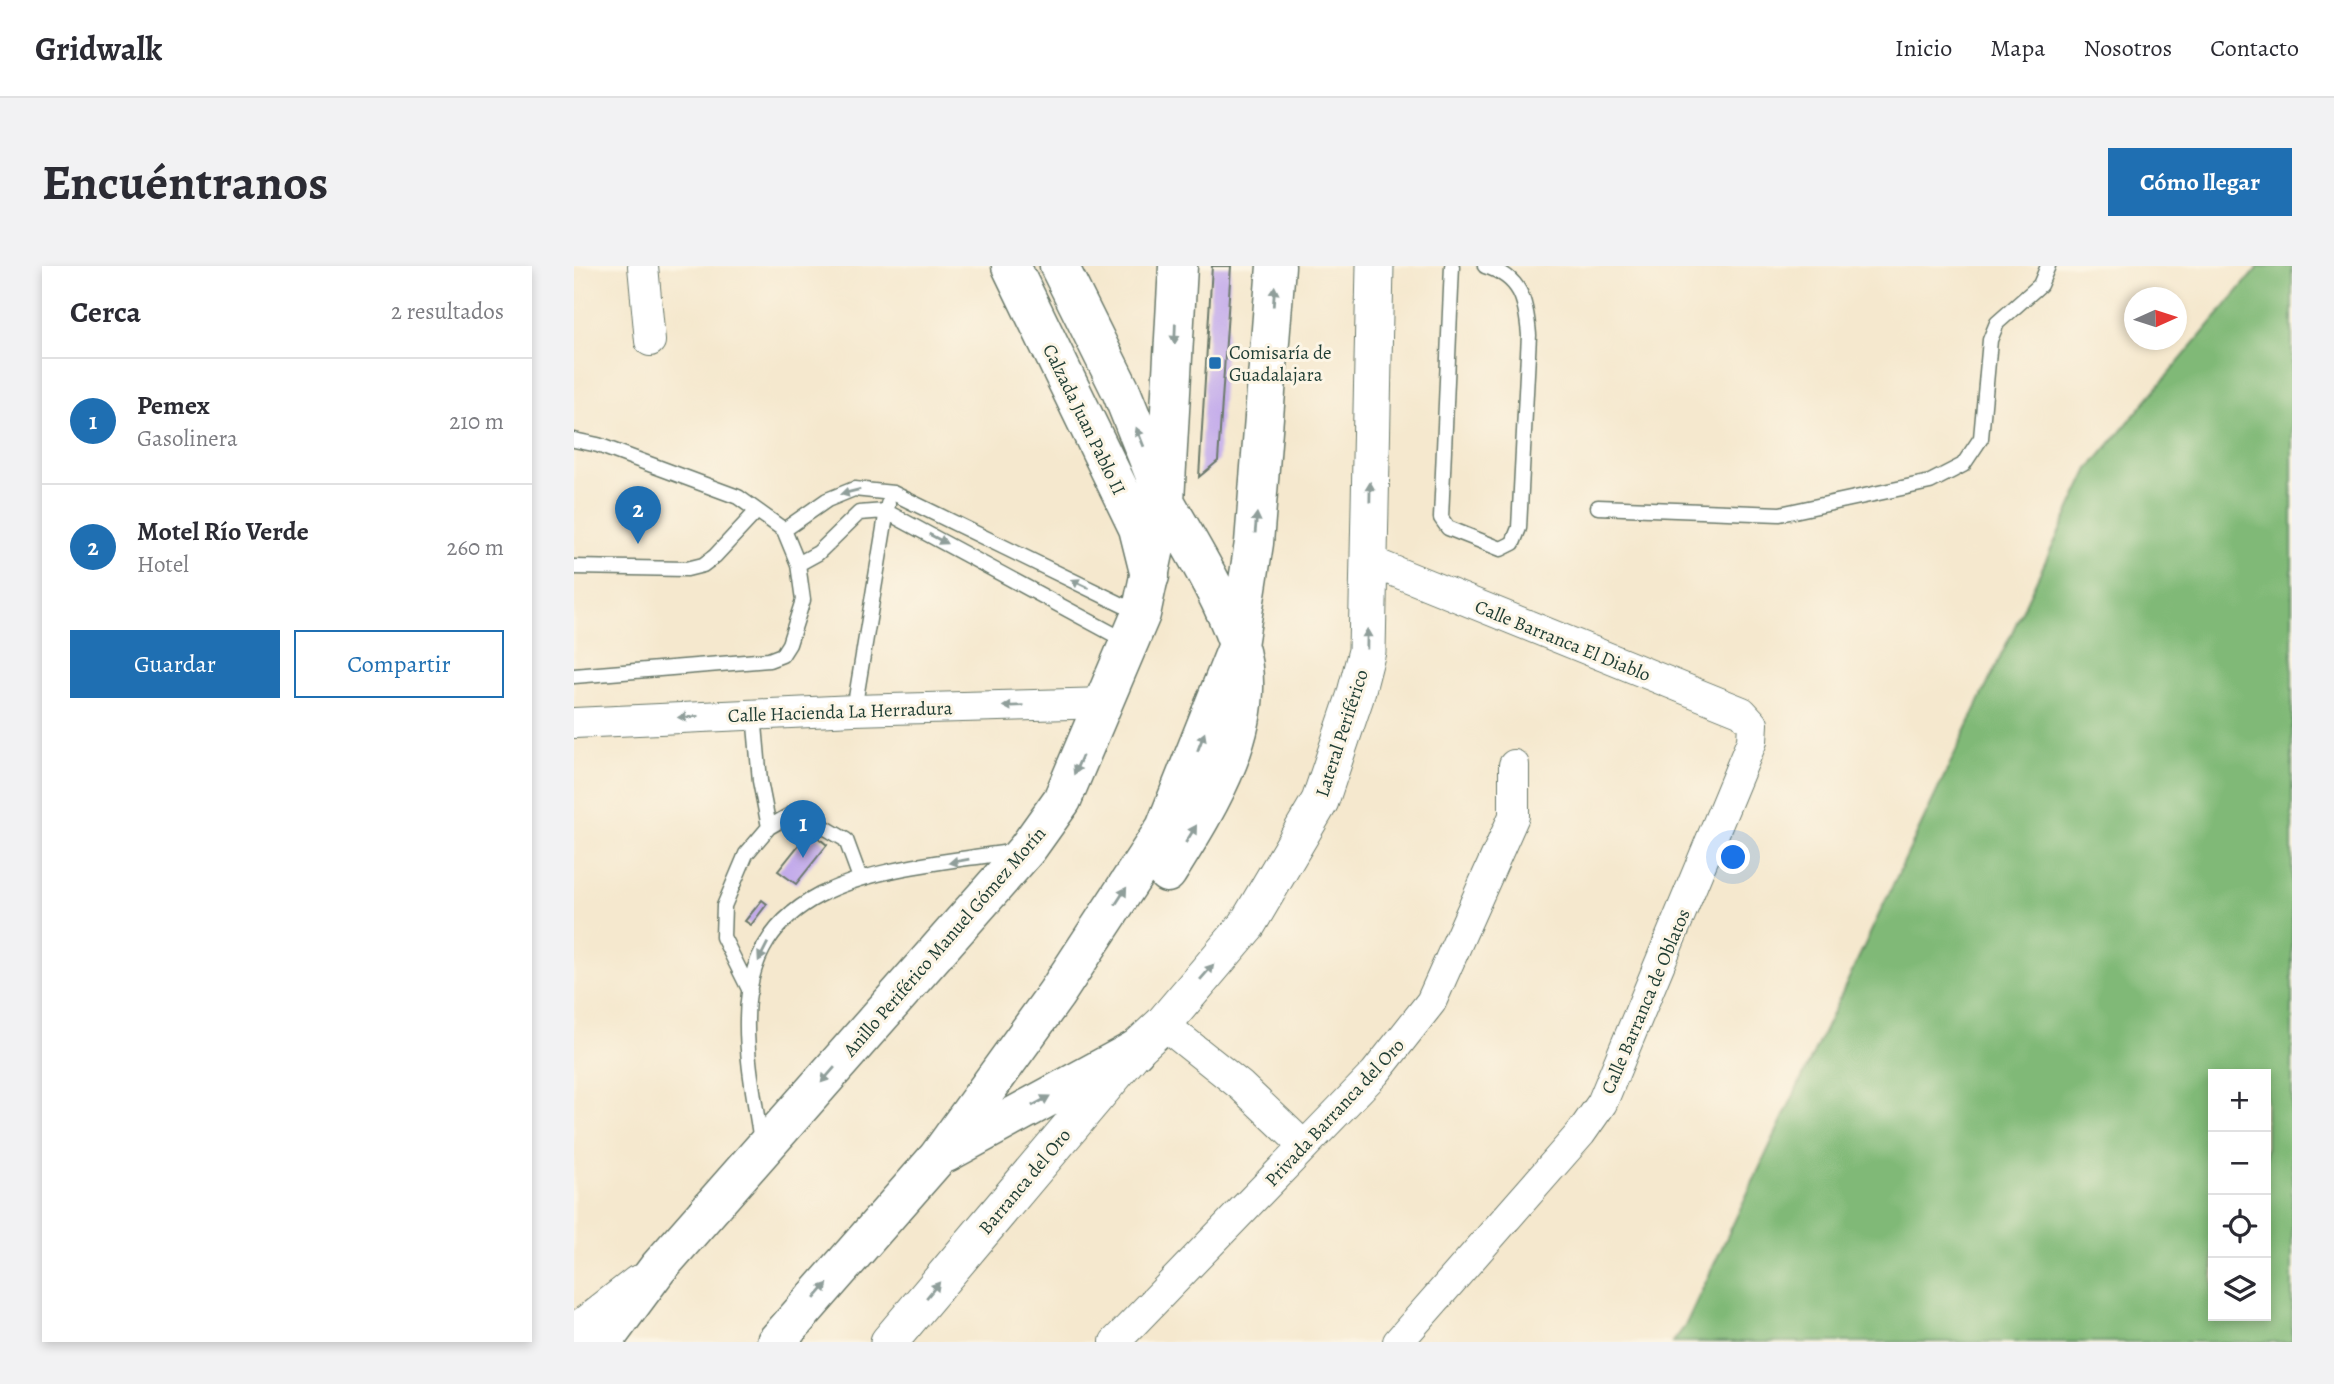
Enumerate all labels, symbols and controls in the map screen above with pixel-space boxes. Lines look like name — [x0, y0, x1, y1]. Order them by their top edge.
text: Gridwalk — [35, 26, 162, 71]
text: Inicio — [1895, 32, 1952, 64]
text: Mapa — [1990, 32, 2045, 64]
text: Nosotros — [2083, 32, 2172, 64]
text: Contacto — [2210, 32, 2299, 64]
button: Cómo llegar — [2108, 148, 2292, 216]
text: Encuéntranos — [42, 149, 328, 216]
one-way arrow — [1269, 285, 1280, 307]
north arrow — [2124, 287, 2187, 350]
text: Cerca — [70, 292, 141, 332]
text: 2 resultados — [391, 296, 504, 327]
one-way arrow — [1170, 323, 1181, 345]
street label: Calzada Juan Pablo II — [1036, 340, 1132, 499]
place label: Comisaría de Guadalajara — [1229, 340, 1332, 388]
marker: Comisaría de Guadalajara — [1207, 355, 1223, 371]
text: Pemex — [137, 388, 210, 423]
text: 1 — [89, 406, 97, 437]
text: 210 m — [449, 406, 504, 437]
text: Gasolinera — [137, 423, 238, 454]
one-way arrow — [1134, 427, 1145, 448]
one-way arrow — [1364, 481, 1376, 503]
pin: 2 — [615, 486, 661, 544]
one-way arrow — [838, 487, 860, 498]
one-way arrow — [1251, 512, 1262, 534]
text: Motel Río Verde — [137, 514, 309, 549]
text: 2 — [87, 532, 99, 563]
text: 260 m — [446, 532, 504, 563]
one-way arrow — [928, 533, 948, 545]
text: Hotel — [137, 549, 189, 580]
one-way arrow — [1070, 578, 1090, 589]
street label: Calle Barranca El Diablo — [1471, 594, 1654, 688]
one-way arrow — [1361, 628, 1373, 650]
button: Guardar — [70, 630, 280, 698]
button: Compartir — [294, 630, 504, 698]
street label: Lateral Periférico — [1309, 666, 1375, 800]
street label: Calle Hacienda La Herradura — [727, 695, 953, 729]
one-way arrow — [1002, 700, 1024, 711]
one-way arrow — [677, 712, 699, 723]
one-way arrow — [1196, 732, 1207, 753]
one-way arrow — [1072, 755, 1083, 776]
pin: 1 — [780, 800, 826, 858]
street label: Anillo Periférico Manuel Gómez Morín — [837, 821, 1052, 1063]
one-way arrow — [1185, 825, 1198, 844]
your location — [1716, 840, 1750, 874]
one-way arrow — [948, 856, 970, 867]
one-way arrow — [1114, 886, 1127, 905]
street label: Calle Barranca de Oblatos — [1595, 905, 1697, 1098]
one-way arrow — [758, 942, 769, 962]
one-way arrow — [1199, 963, 1215, 981]
street label: Privada Barranca del Oro — [1259, 1033, 1410, 1192]
one-way arrow — [820, 1066, 836, 1084]
map controls — [2208, 1069, 2271, 1321]
button: + — [2208, 1069, 2271, 1132]
one-way arrow — [1031, 1095, 1050, 1107]
street label: Barranca del Oro — [973, 1123, 1077, 1240]
button: − — [2208, 1132, 2271, 1195]
button: locate — [2208, 1195, 2271, 1258]
button: layers — [2208, 1258, 2271, 1321]
one-way arrow — [925, 1281, 940, 1298]
one-way arrow — [813, 1282, 828, 1299]

